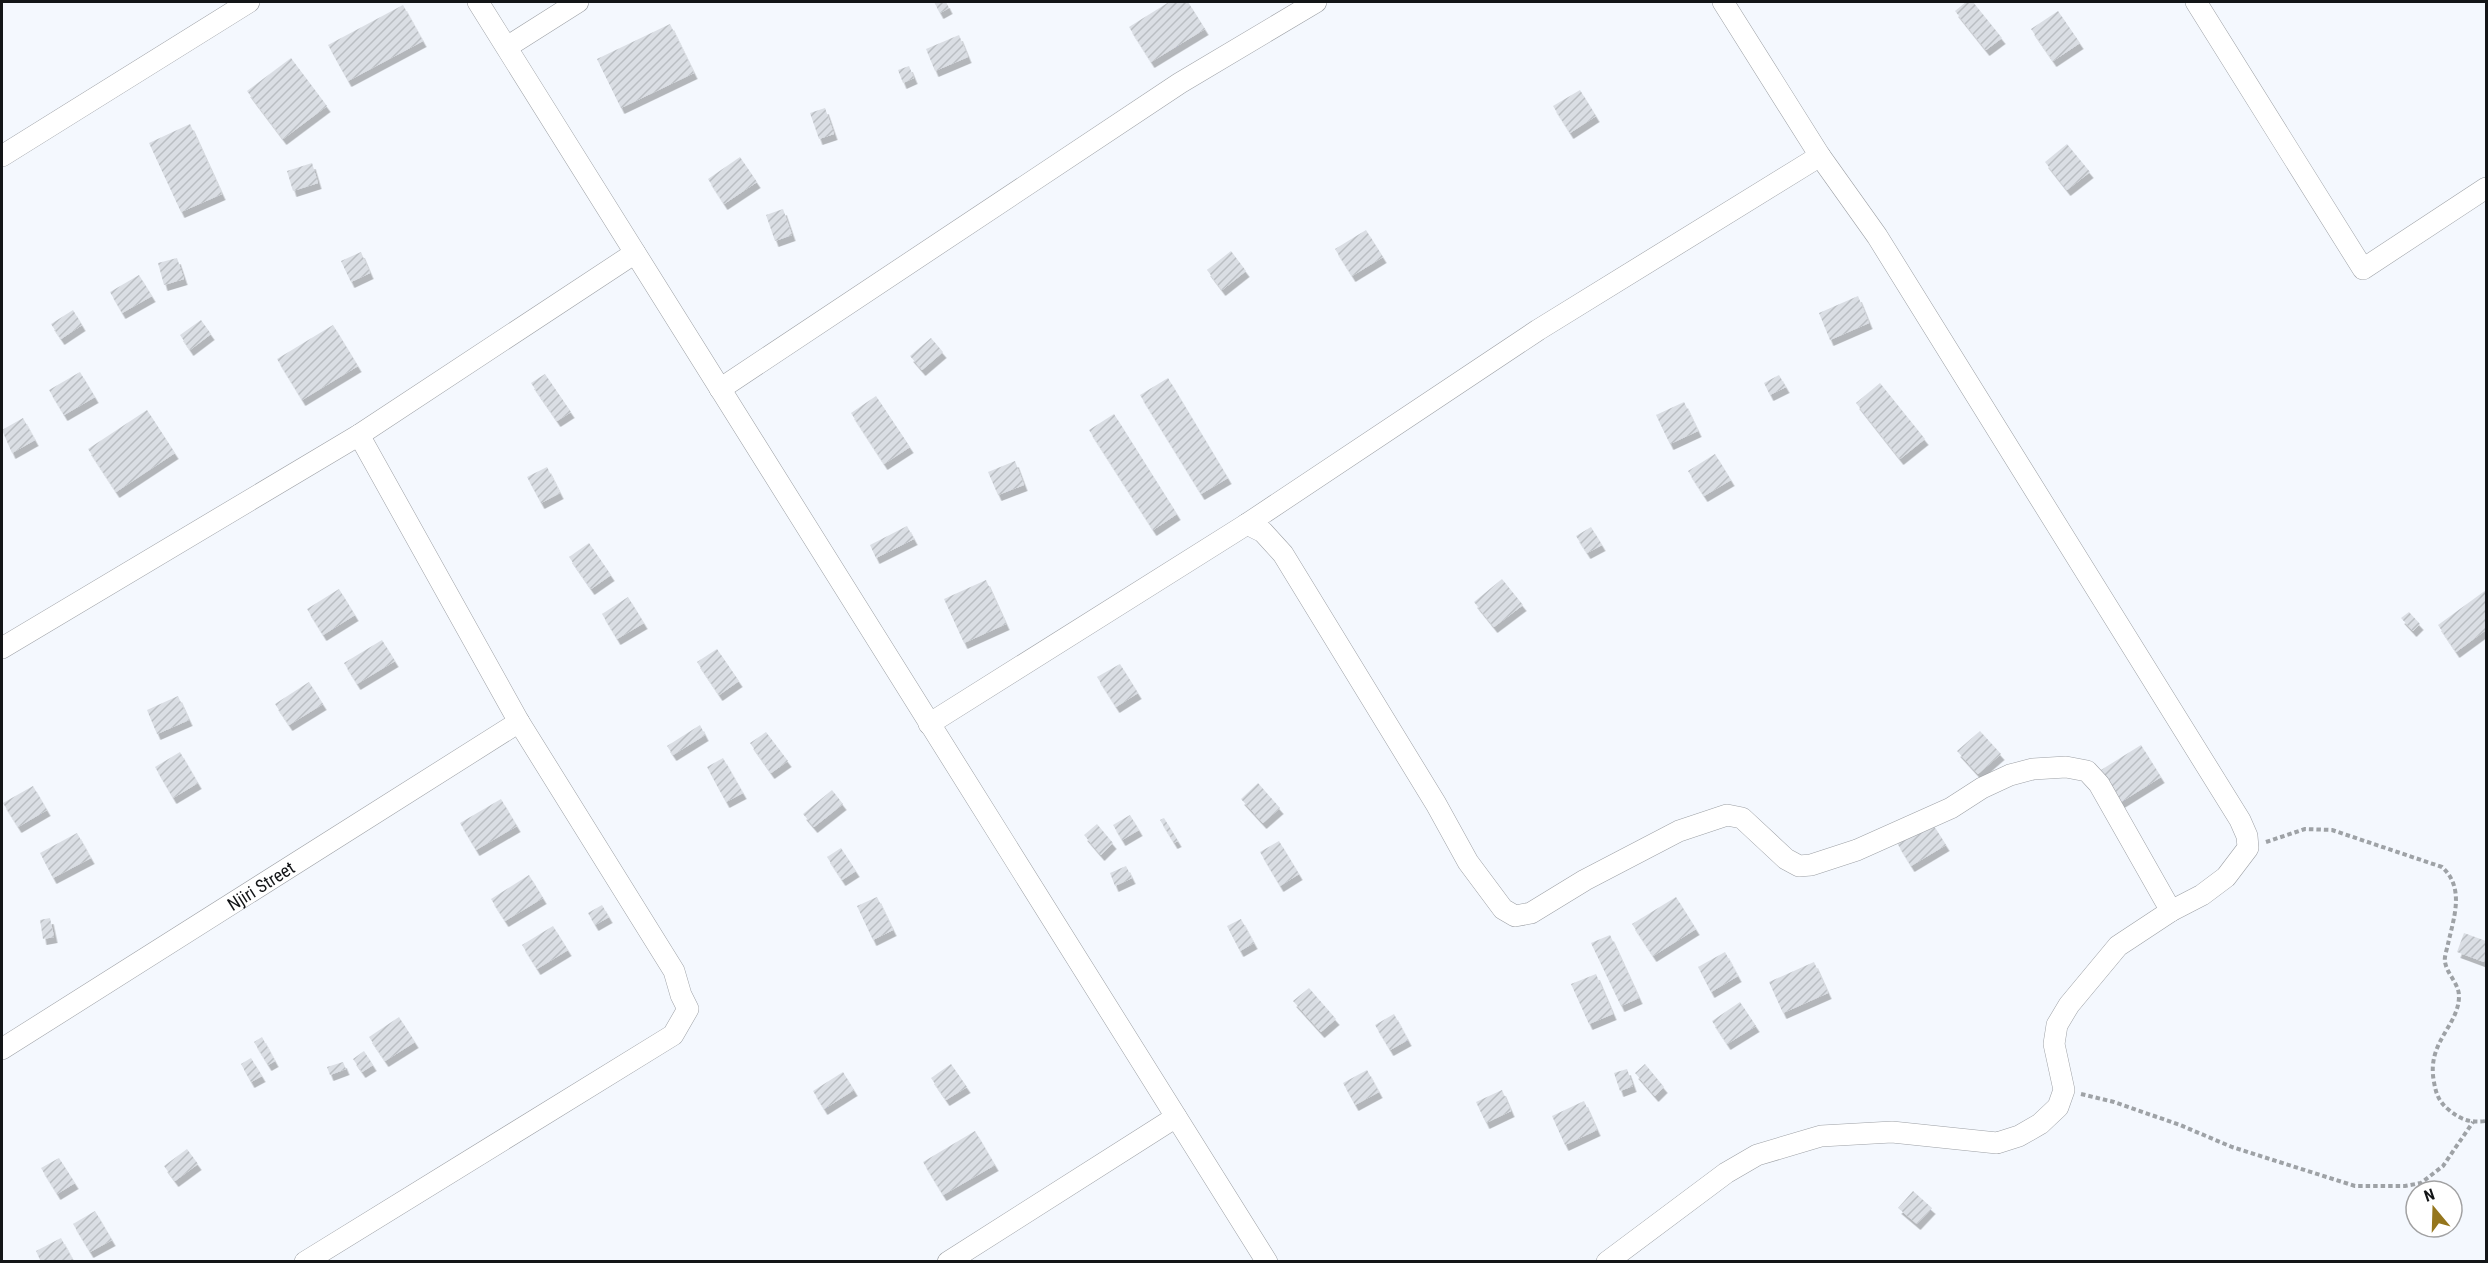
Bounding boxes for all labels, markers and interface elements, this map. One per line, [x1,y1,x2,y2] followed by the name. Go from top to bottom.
[223,856,298,914] street label: Njiri Street
[2404,1179,2464,1239] north arrow
[2422,1185,2437,1206] text: N

